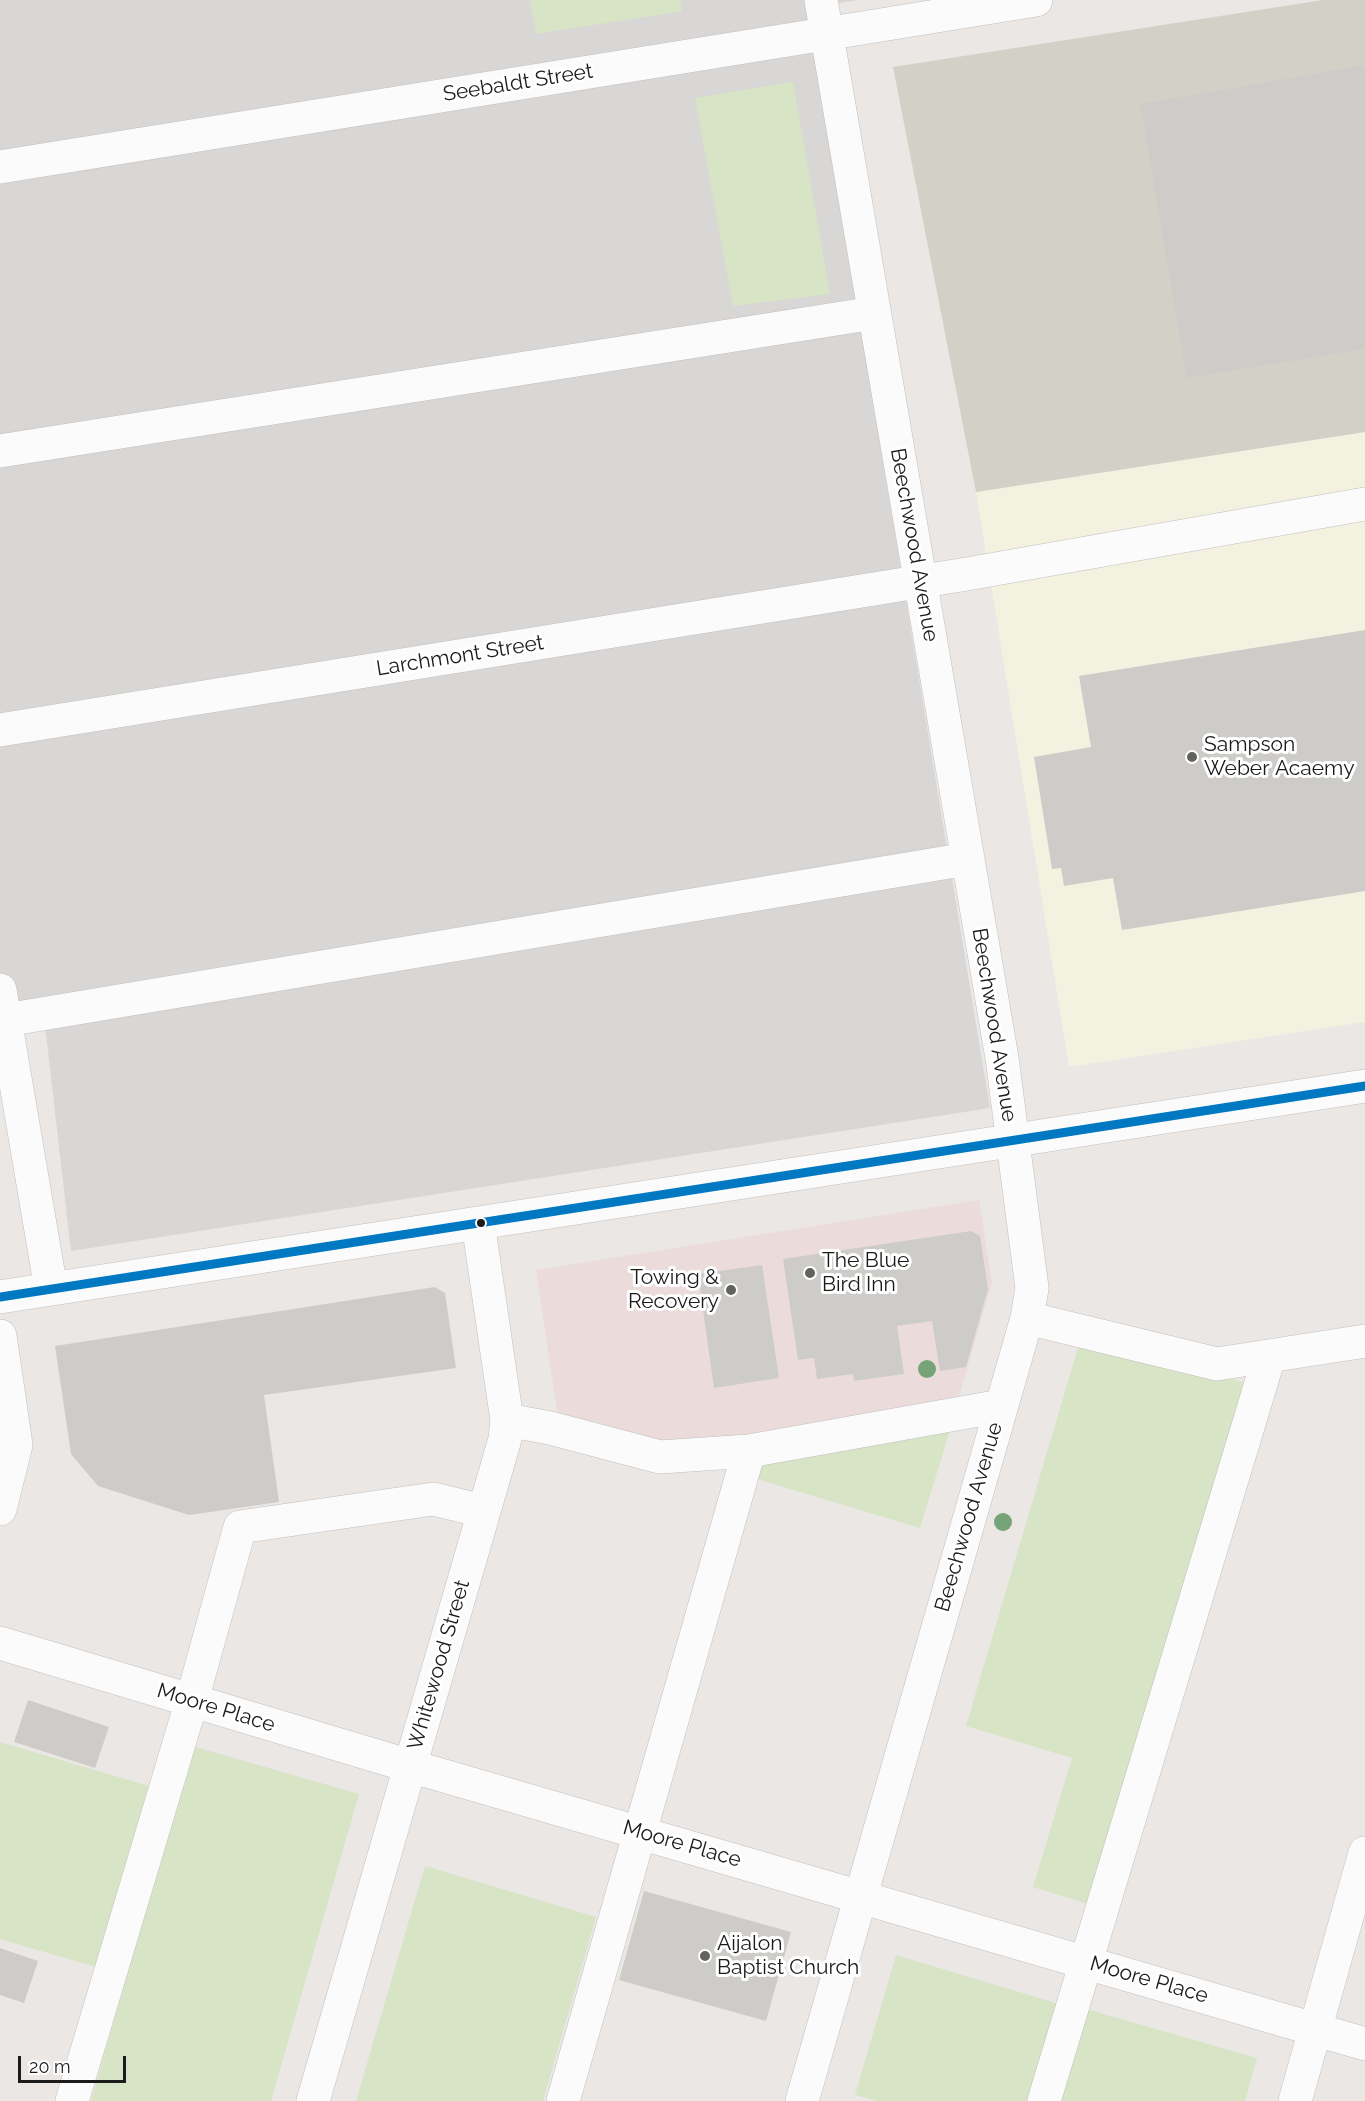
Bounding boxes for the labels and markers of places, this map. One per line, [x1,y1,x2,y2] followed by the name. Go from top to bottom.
[1204,732,1355,782] place label: Sampson Weber Acaemy
[1185,750,1199,764] marker: Sampson Weber Acaemy
[475,1217,487,1229] unlabelled marker
[822,1248,909,1298] place label: The Blue Bird Inn
[628,1265,719,1315] place label: Towing & Recovery
[803,1266,817,1280] marker: The Blue Bird Inn
[724,1283,738,1297] marker: Towing & Recovery
[717,1931,859,1981] place label: Aijalon Baptist Church
[698,1949,712,1963] marker: Aijalon Baptist Church

